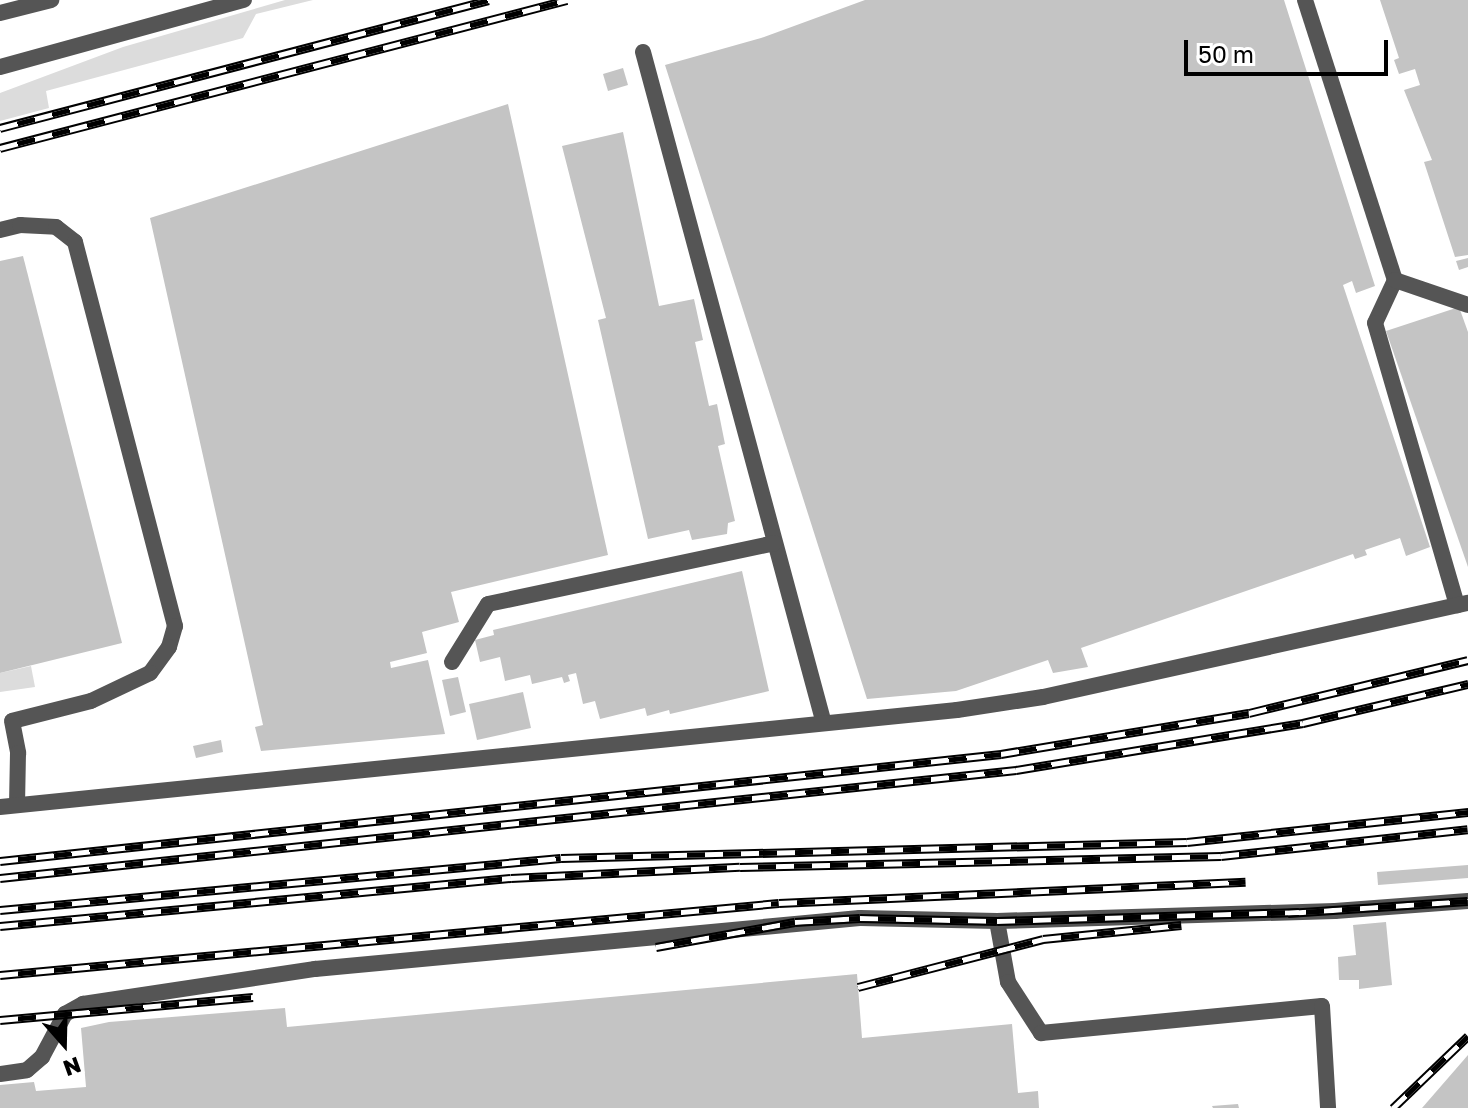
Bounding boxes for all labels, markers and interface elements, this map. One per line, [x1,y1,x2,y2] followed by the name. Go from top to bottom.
[1188,24,1392,74] scale bar
[1198,39,1254,68] text: 50 m
[24,1004,104,1084] north arrow
[60,1051,85,1083] text: N

